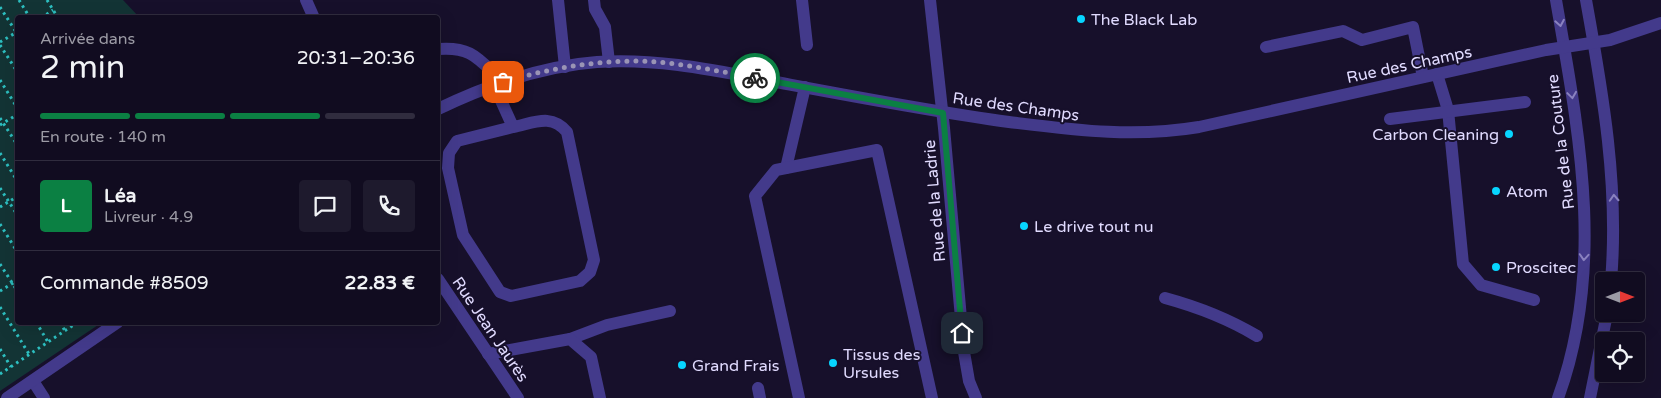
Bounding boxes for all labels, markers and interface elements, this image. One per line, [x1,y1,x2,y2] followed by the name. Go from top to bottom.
[1091,10,1197,30] place label: The Black Lab
[1075,13,1087,25] marker: The Black Lab
[1554,19,1564,28] one-way arrow
[40,29,135,49] text: Arrivée dans
[1345,42,1474,88] street label: Rue des Champs
[297,47,415,69] text: 20:31–20:36
[40,49,125,87] text: 2 min
[730,53,780,103] courier
[482,61,524,103] pin
[741,64,769,92] icon: bike
[489,68,517,96] icon: bag
[1543,73,1579,211] street label: Rue de la Couture
[951,88,1080,126] street label: Rue des Champs
[1567,91,1577,99] one-way arrow
[1372,125,1499,145] place label: Carbon Cleaning
[40,127,166,147] text: En route · 140 m
[1503,128,1515,140] marker: Carbon Cleaning
[920,139,950,263] street label: Rue de la Ladrie
[299,180,351,232] button: chat
[363,180,415,232] button: phone
[1506,182,1548,202] place label: Atom
[104,185,136,207] text: Léa
[1490,185,1502,197] marker: Atom
[1608,193,1619,201] one-way arrow
[61,195,71,217] text: L
[104,207,193,227] text: Livreur · 4.9
[1034,217,1153,237] place label: Le drive tout nu
[1018,220,1030,232] marker: Le drive tout nu
[1579,253,1590,261] one-way arrow
[1506,258,1576,278] place label: Proscitec
[1490,261,1502,273] marker: Proscitec
[40,272,209,294] text: Commande #8509
[345,272,415,294] text: 22.83 €
[1595,272,1645,322] north arrow
[1595,272,1645,382] map controls
[448,273,533,386] street label: Rue Jean Jaurès
[941,312,983,354] pin
[948,319,976,347] icon: home
[1595,332,1645,382] button: locate
[843,345,920,383] place label: Tissus des Ursules
[692,356,779,376] place label: Grand Frais
[827,357,839,369] marker: Tissus des Ursules
[676,359,688,371] marker: Grand Frais

